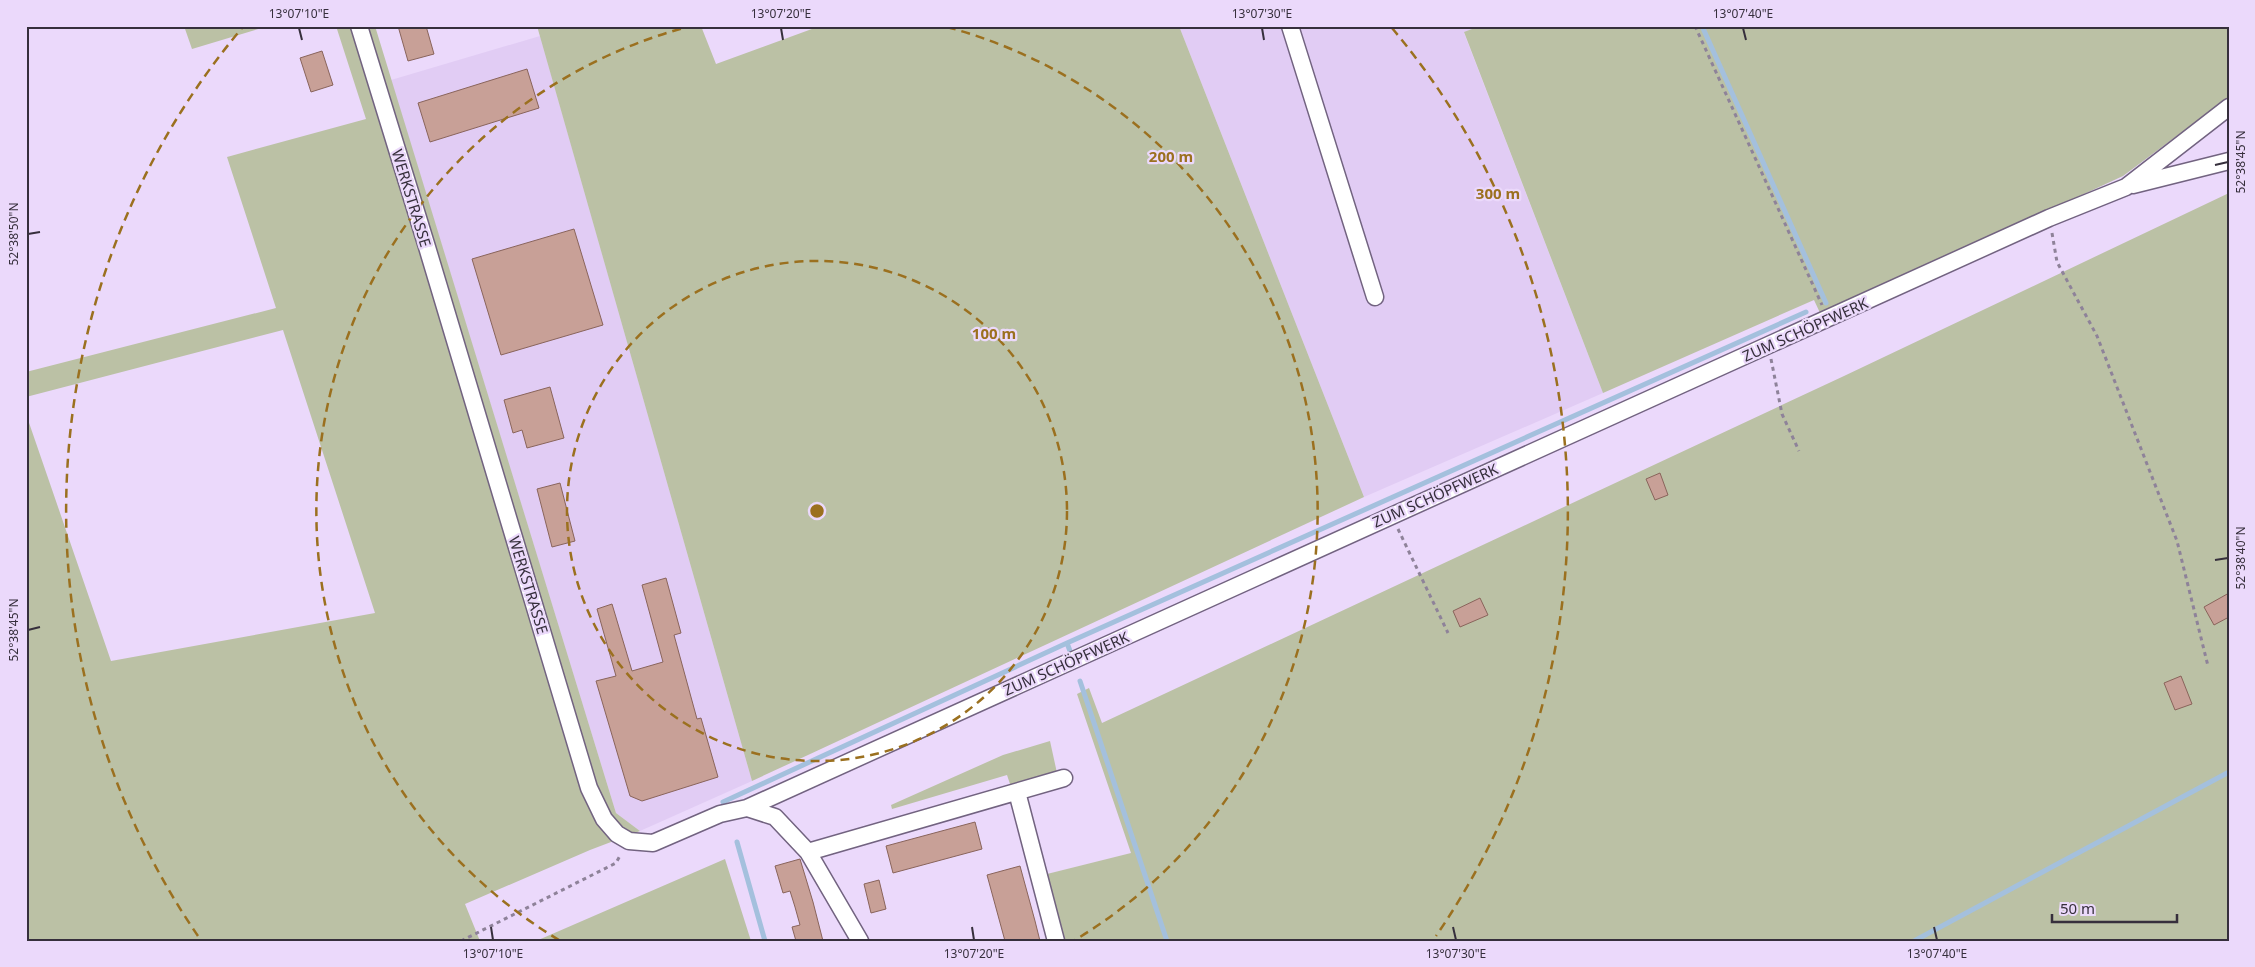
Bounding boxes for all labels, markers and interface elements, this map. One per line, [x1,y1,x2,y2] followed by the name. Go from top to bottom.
[269,5,329,22] text: 13°07'10"E
[751,5,811,22] text: 13°07'20"E
[1232,5,1292,22] text: 13°07'30"E
[1713,5,1773,22] text: 13°07'40"E
[2232,130,2249,194] text: 52°38'45"N
[1149,146,1193,166] text: 200 m
[388,147,436,249] street label: WERKSTRASSE
[1476,183,1520,203] text: 300 m
[5,202,22,266] text: 52°38'50"N
[1739,292,1872,366] street label: ZUM SCHÖPFWERK
[972,323,1016,343] text: 100 m
[1369,458,1502,532] street label: ZUM SCHÖPFWERK
[808,502,826,520] centre of rings
[2232,526,2249,590] text: 52°38'40"N
[505,534,553,636] street label: WERKSTRASSE
[5,598,22,662] text: 52°38'45"N
[1000,626,1133,700] street label: ZUM SCHÖPFWERK
[2052,892,2178,924] scale bar
[2060,898,2095,918] text: 50 m
[463,945,523,962] text: 13°07'10"E
[944,945,1004,962] text: 13°07'20"E
[1426,945,1486,962] text: 13°07'30"E
[1907,945,1967,962] text: 13°07'40"E

